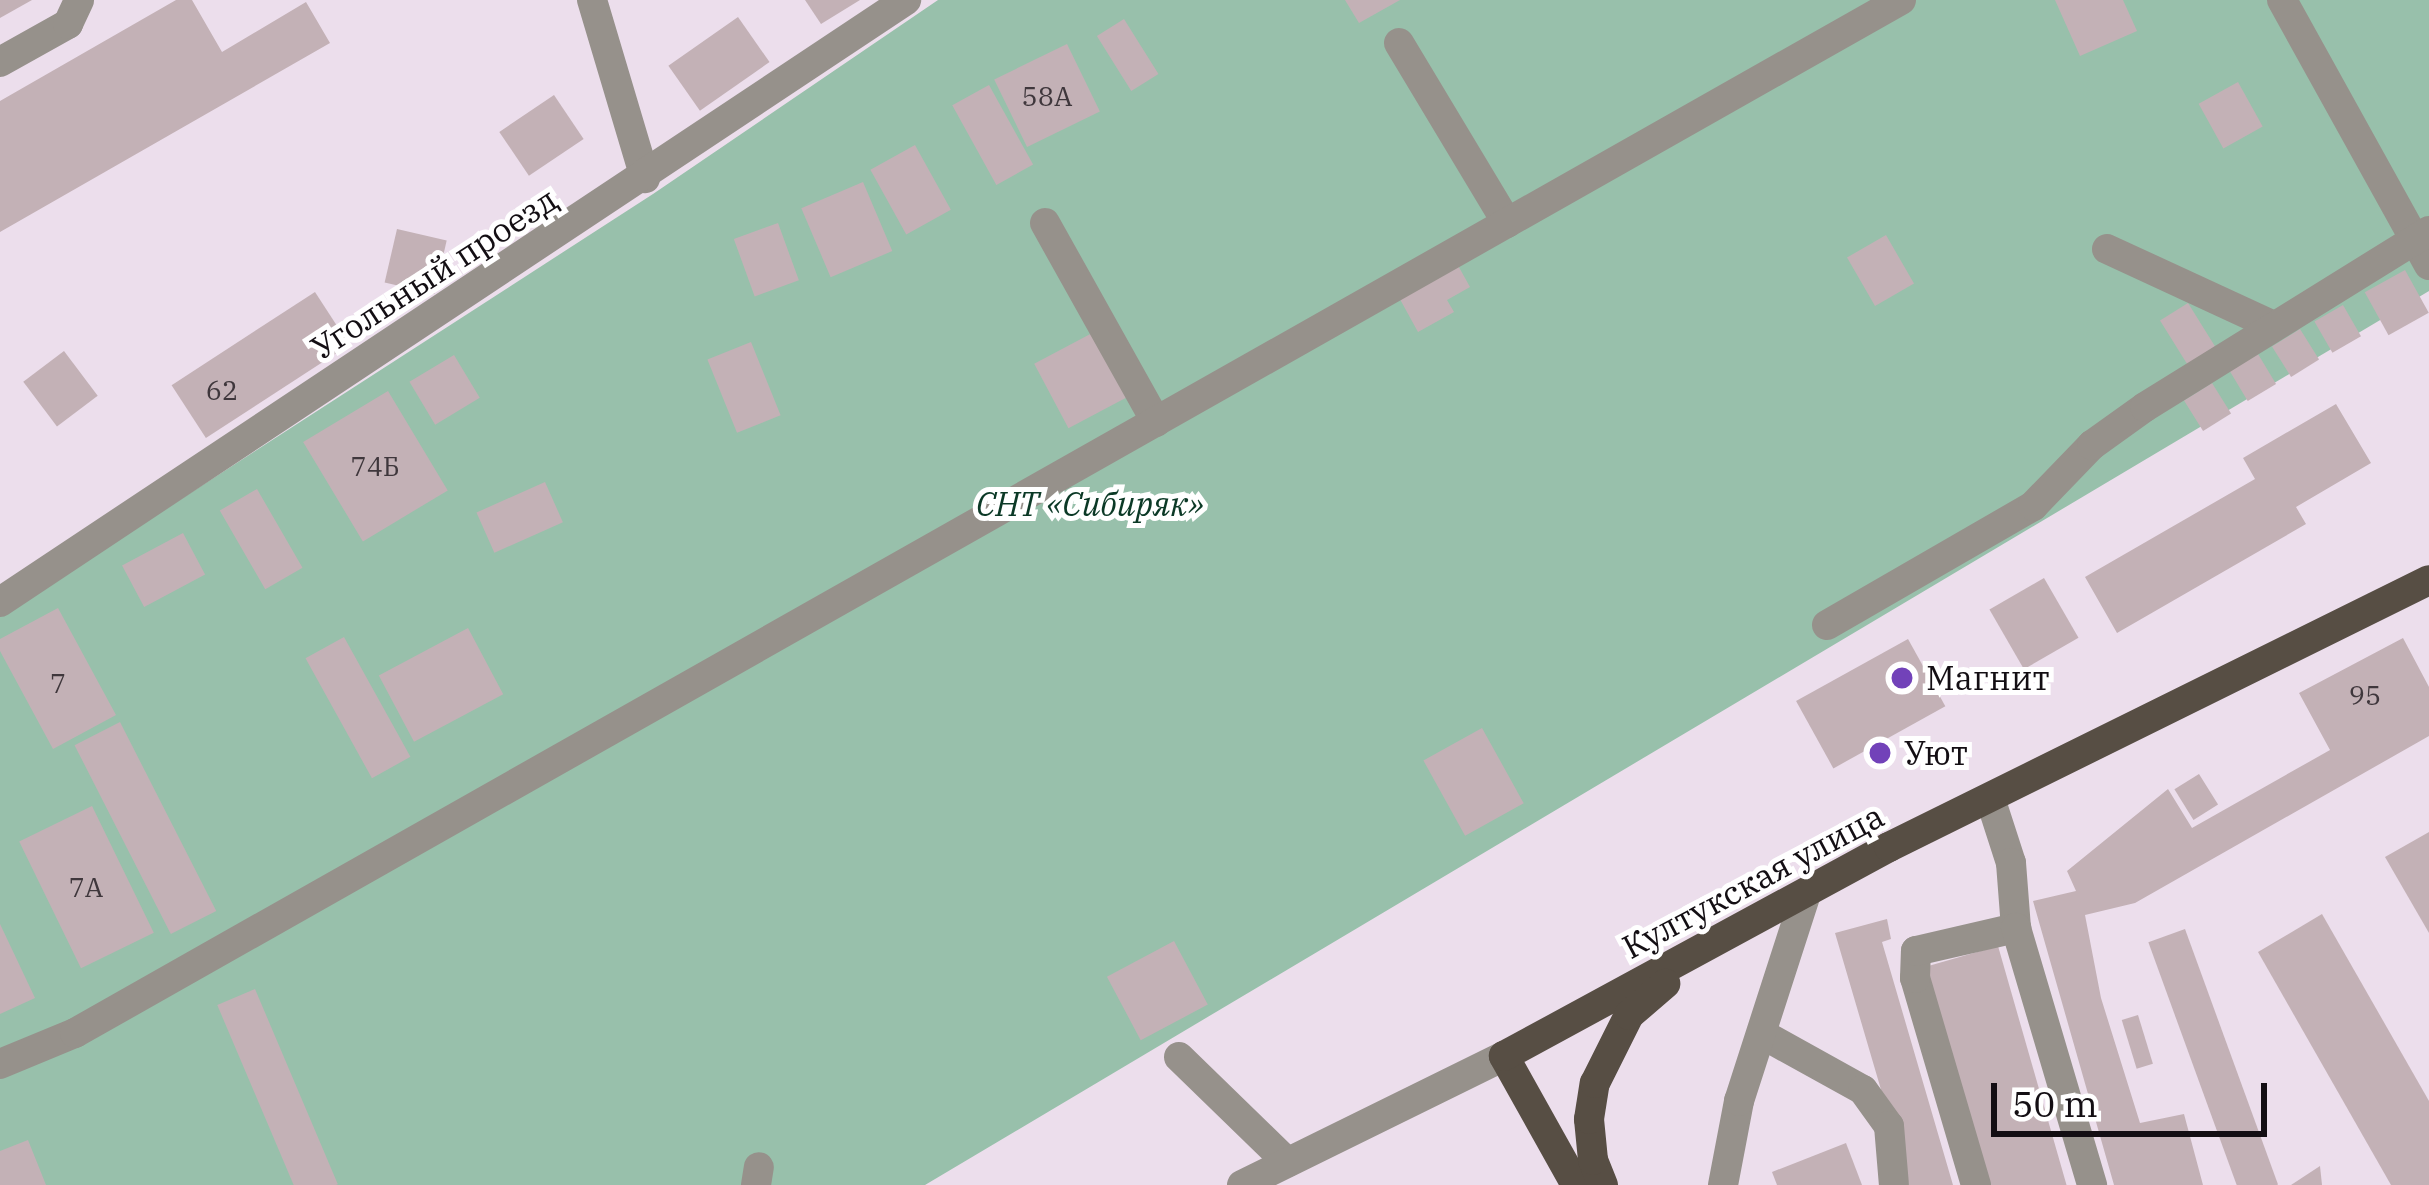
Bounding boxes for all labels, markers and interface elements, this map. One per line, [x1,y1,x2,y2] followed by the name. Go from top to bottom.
[1022,80,1072,112] house number: 58А
[304,179,564,367] street label: Угольный проезд
[206,374,238,406] house number: 62
[350,450,400,482] house number: 74Б
[976,484,1204,524] park label: СНТ «Сибиряк»
[1926,658,2050,698] place label: Магнит
[1889,665,1915,691] marker: Магнит
[50,667,66,699] house number: 7
[2349,679,2381,711] house number: 95
[1904,733,1968,773] place label: Уют
[1867,740,1893,766] marker: Уют
[1616,795,1890,967] street label: Култукская улица
[69,871,103,903] house number: 7А
[1997,1059,2273,1133] scale bar
[2012,1080,2098,1127] text: 50 m

